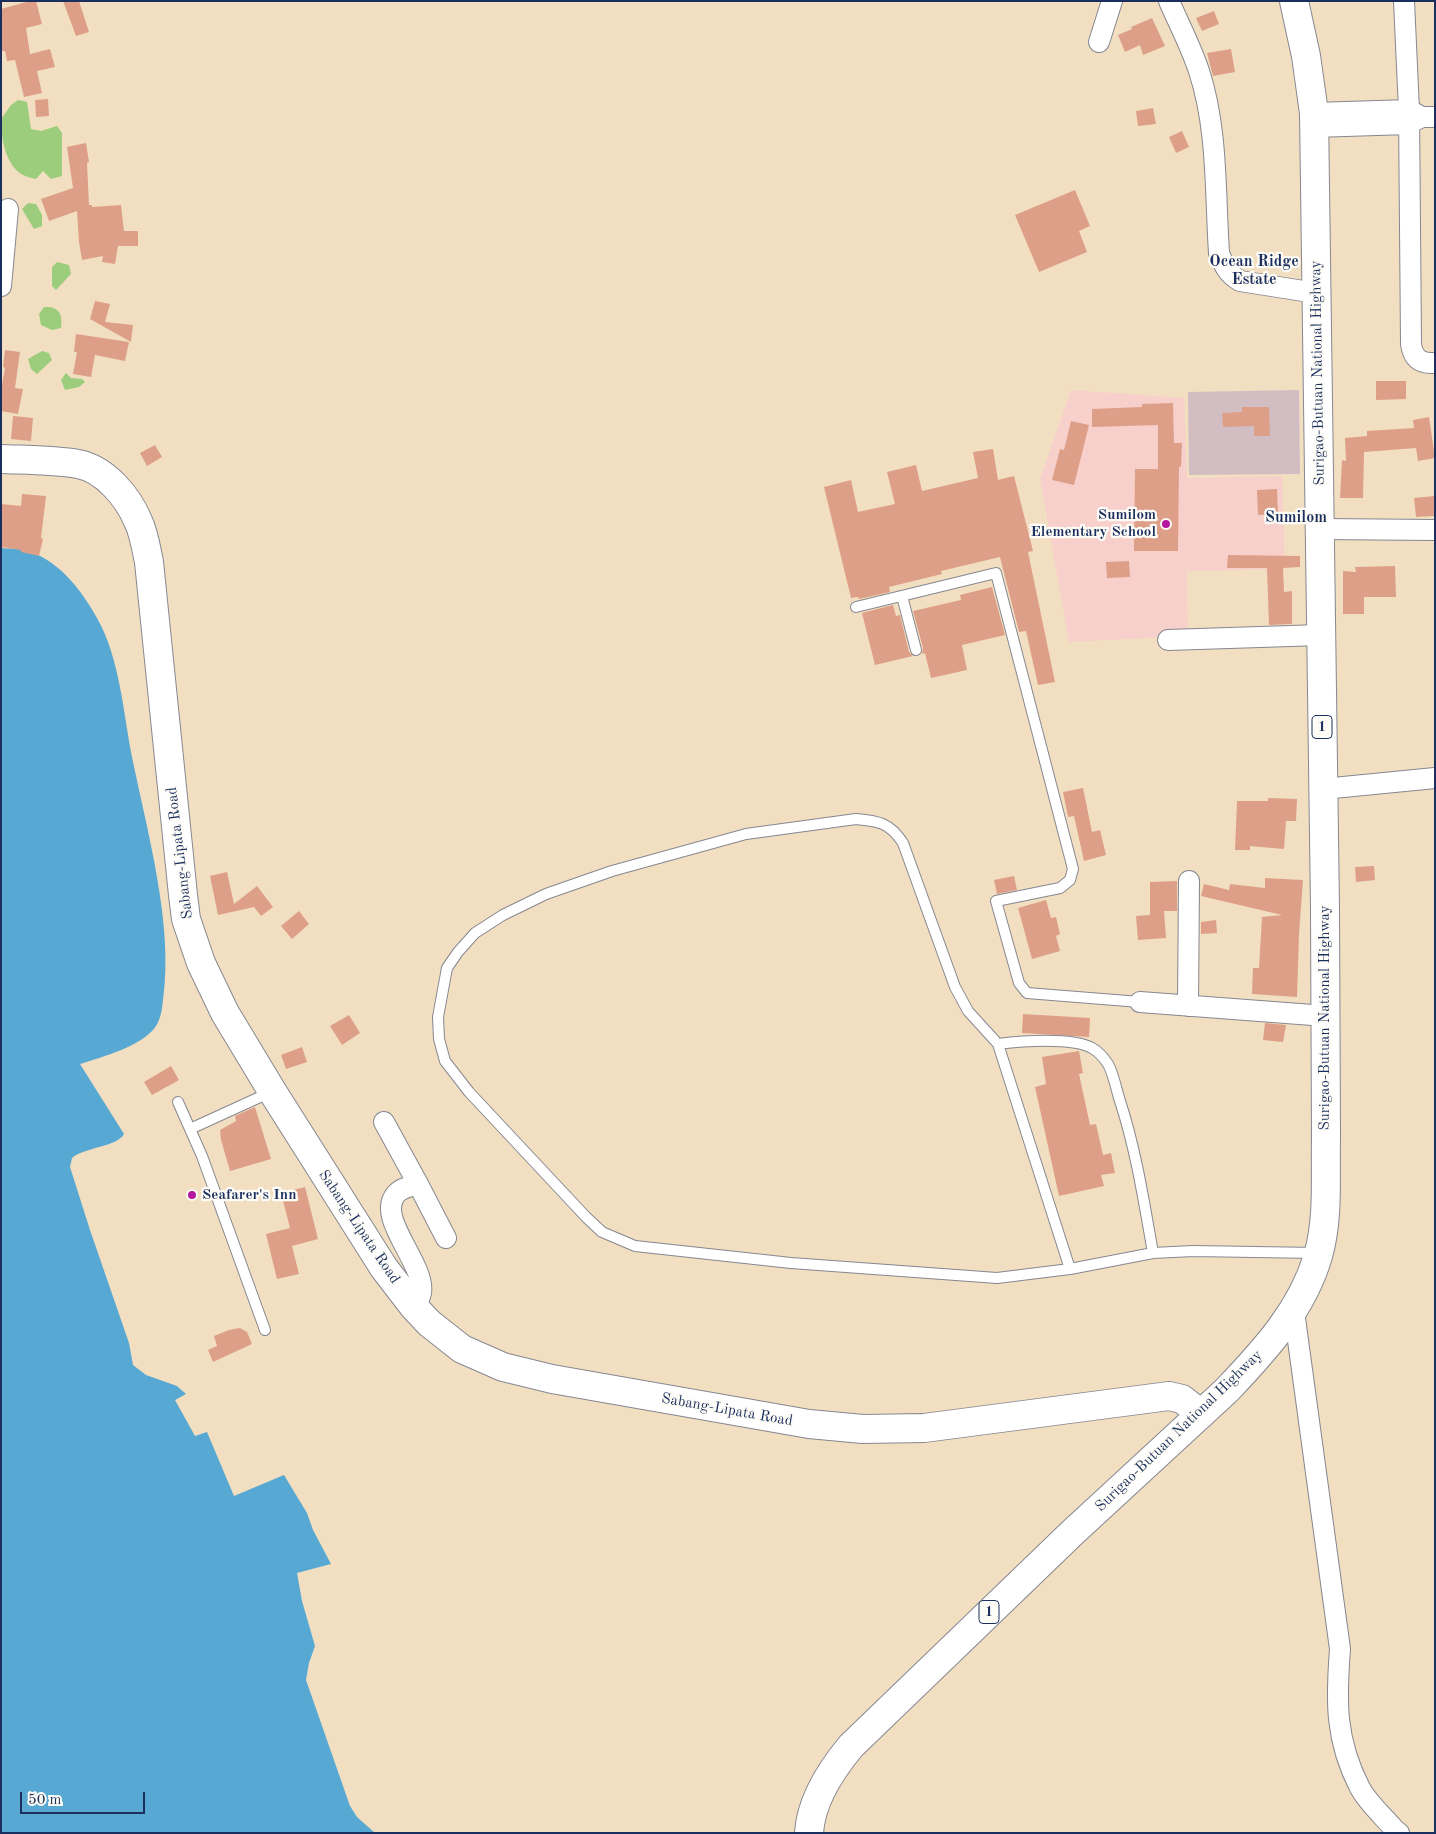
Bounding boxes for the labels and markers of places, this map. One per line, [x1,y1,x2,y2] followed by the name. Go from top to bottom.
[1030,506,1156,541] place label: Sumilom Elementary School
[1160,518,1172,530] marker: Sumilom Elementary School
[202,1186,296,1204] place label: Seafarer's Inn
[186,1189,198,1201] marker: Seafarer's Inn

